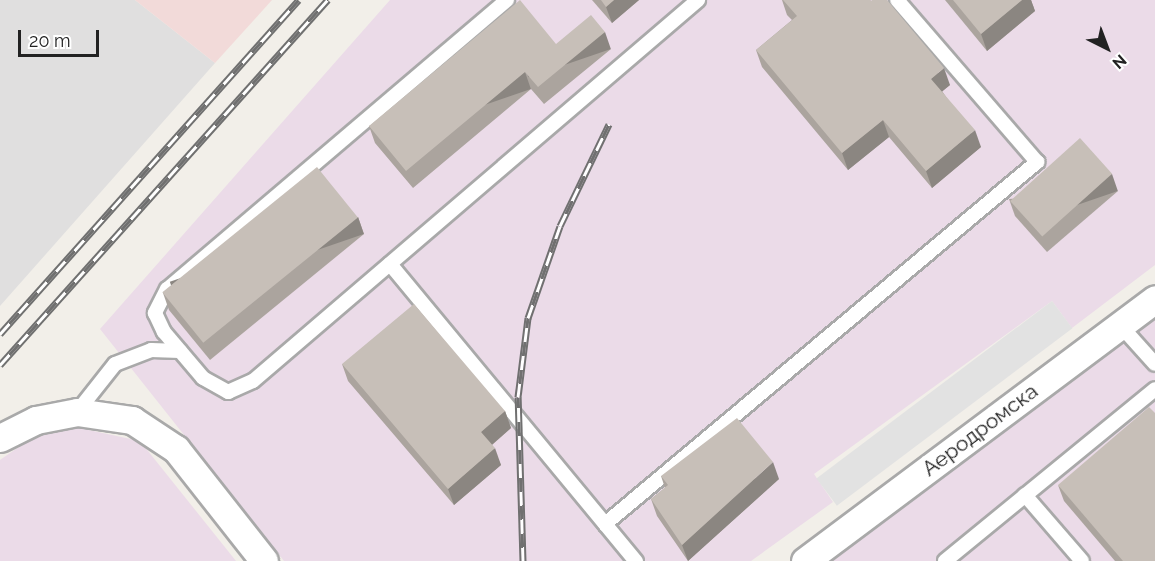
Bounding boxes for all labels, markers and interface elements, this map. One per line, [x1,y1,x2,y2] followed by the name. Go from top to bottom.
[21,18,102,56] scale bar
[1077,18,1137,78] north arrow
[29,30,71,51] text: 20 m
[1108,51,1130,73] text: N
[917,378,1043,482] street label: Аеродромска

